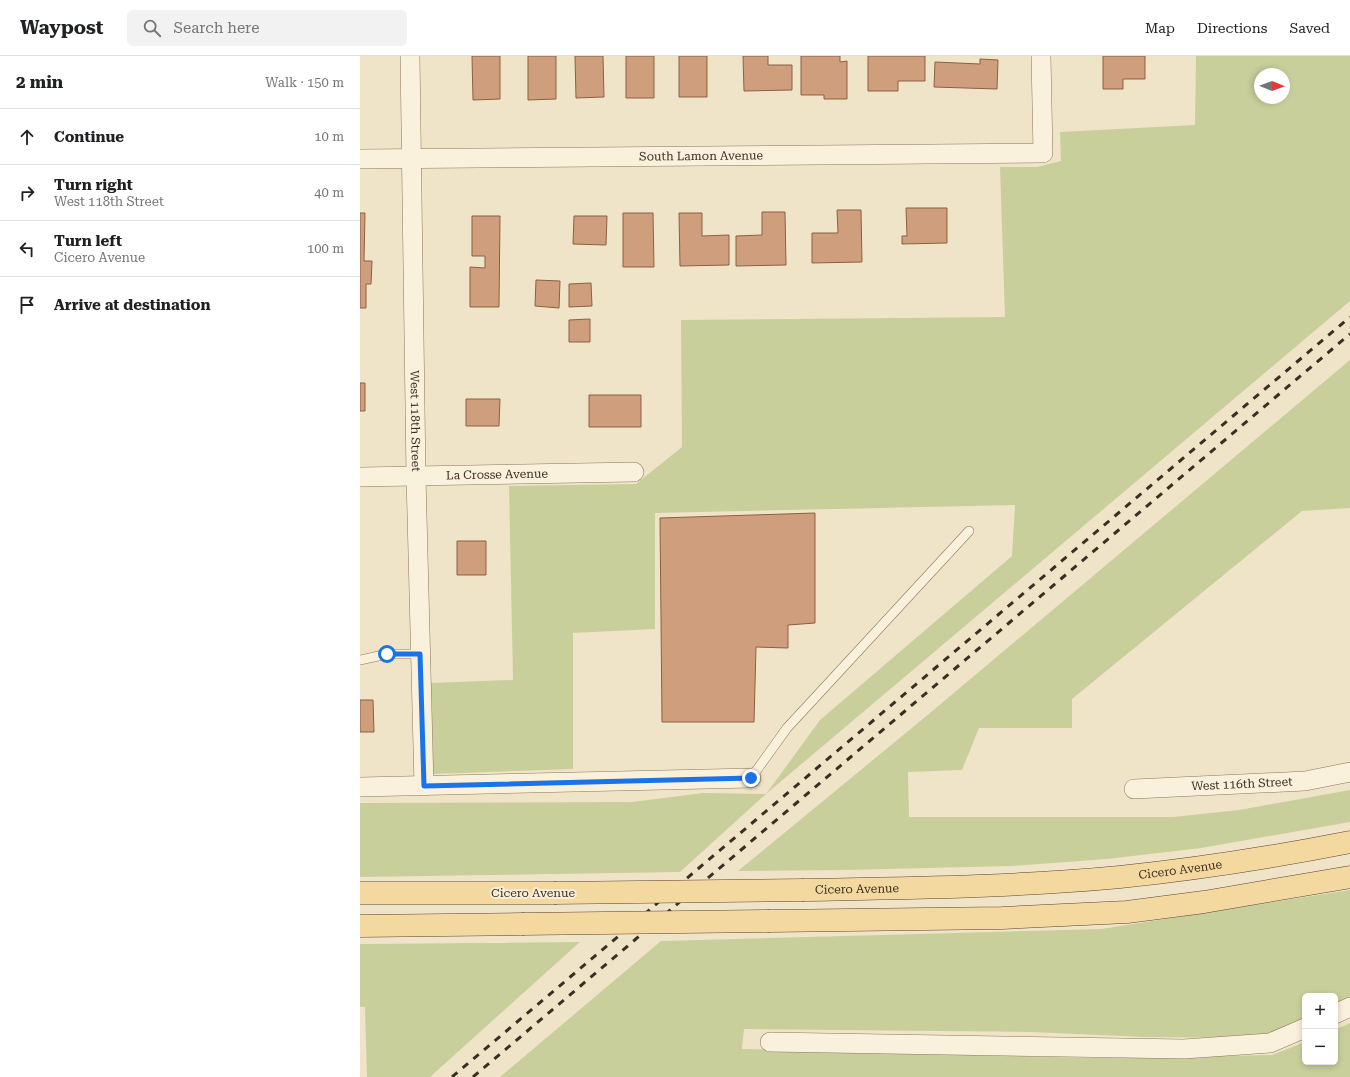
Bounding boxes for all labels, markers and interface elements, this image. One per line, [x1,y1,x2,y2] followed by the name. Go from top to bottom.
[127,10,407,46] search box
[20,16,103,39] text: Waypost
[141,17,163,39] icon: search
[173,19,259,37] text: Search here
[1145,20,1175,36] text: Map
[1197,20,1267,36] text: Directions
[1289,20,1330,36] text: Saved
[1254,68,1290,104] north arrow
[16,72,63,92] text: 2 min
[265,75,344,90] text: Walk · 150 m
[16,126,38,148] icon: ahead
[54,128,124,146] text: Continue
[314,129,344,144] text: 10 m
[639,148,763,164] street label: South Lamon Avenue
[54,176,133,194] text: Turn right
[16,182,38,204] icon: right
[314,185,344,200] text: 40 m
[54,194,164,209] text: West 118th Street
[54,232,122,250] text: Turn left
[16,238,38,260] icon: left
[307,241,344,256] text: 100 m
[54,250,145,265] text: Cicero Avenue
[16,294,38,316] icon: arrive
[54,296,210,314] text: Arrive at destination
[407,370,423,472] street label: West 118th Street
[446,467,548,482] street label: La Crosse Avenue
[378,645,396,663] route start
[742,769,760,787] route end
[1191,775,1293,793] street label: West 116th Street
[1138,857,1223,882] street label: Cicero Avenue
[815,881,900,897] street label: Cicero Avenue
[491,886,575,900] street label: Cicero Avenue
[1302,993,1338,1065] map controls
[1302,993,1338,1029] button: +
[1302,1029,1338,1065] button: −

